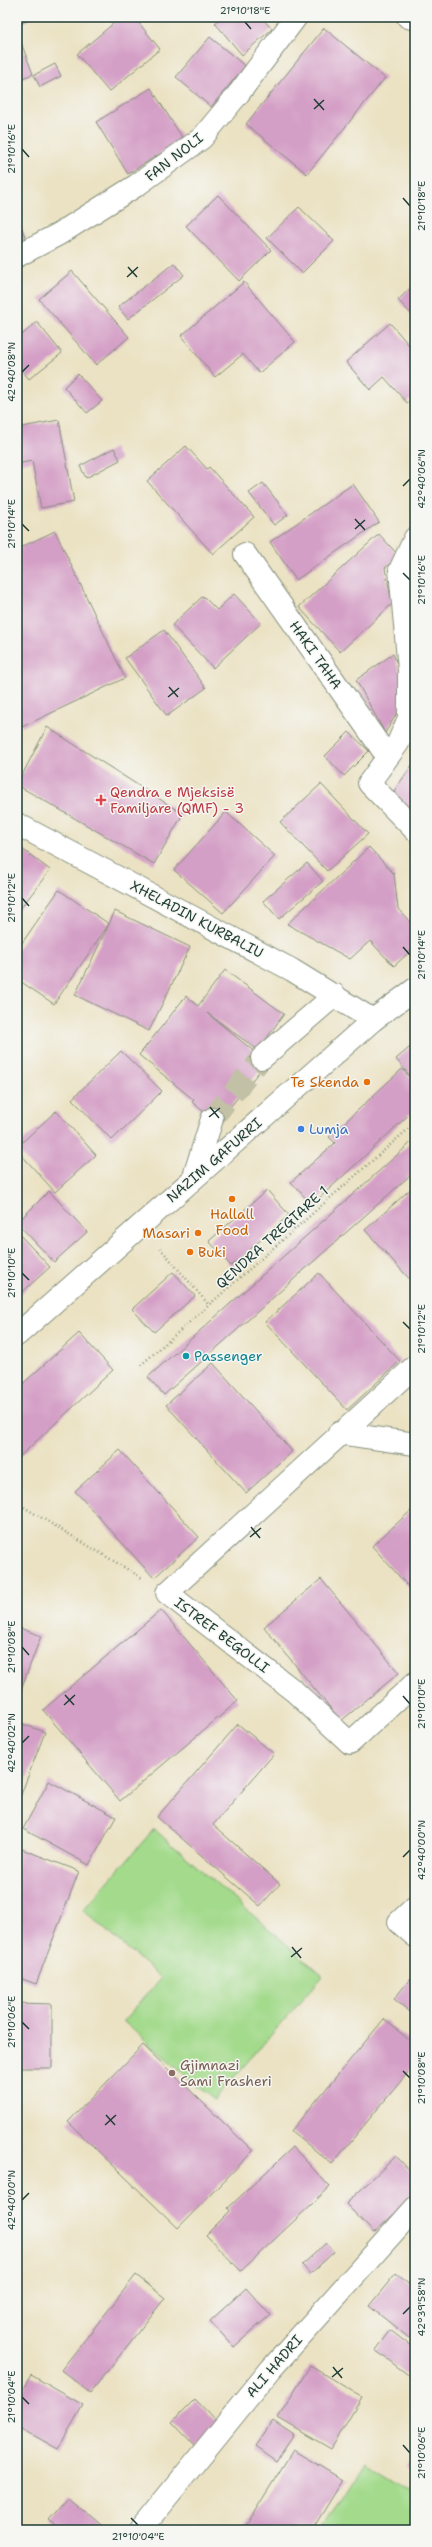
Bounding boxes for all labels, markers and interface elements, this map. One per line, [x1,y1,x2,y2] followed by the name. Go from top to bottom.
[220,4,270,17] text: 21°10'18"E
[5,124,18,174] text: 21°10'16"E
[141,129,207,185] street label: FAN NOLI
[415,181,428,231] text: 21°10'18"E
[5,342,18,402] text: 42°40'08"N
[415,449,428,509] text: 42°40'06"N
[5,499,18,549] text: 21°10'14"E
[415,555,428,605] text: 21°10'16"E
[286,617,346,693] street label: HAKI TAHA
[110,783,244,817] place label: Qendra e Mjeksisë Familjare (QMF) - 3
[95,794,107,806] marker: Qendra e Mjeksisë Familjare (QMF) - 3
[5,873,18,923] text: 21°10'12"E
[127,876,267,962] street label: XHELADIN KURBALIU
[415,930,428,980] text: 21°10'14"E
[290,1073,359,1091] place label: Te Skenda
[362,1077,372,1087] marker: Te Skenda
[163,1113,266,1206] street label: NAZIM GAFURRI
[309,1120,349,1138] place label: Lumja
[296,1124,306,1134] marker: Lumja
[212,1182,332,1292] street label: QENDRA TREGTARE 1
[227,1194,237,1204] marker: Hallall Food
[210,1205,255,1239] place label: Hallall Food
[143,1224,190,1242] place label: Masari
[193,1228,203,1238] marker: Masari
[198,1243,226,1261] place label: Buki
[185,1247,195,1257] marker: Buki
[5,1248,18,1298] text: 21°10'10"E
[415,1304,428,1354] text: 21°10'12"E
[194,1347,263,1365] place label: Passenger
[181,1351,191,1361] marker: Passenger
[171,1593,273,1677] street label: ISTREF BEGOLLI
[5,1620,18,1674] text: 21°10'08"E
[415,1679,428,1729] text: 21°10'10"E
[5,1713,18,1773] text: 42°40'02"N
[415,1820,428,1880] text: 42°40'00"N
[5,1996,18,2048] text: 21°10'06"E
[415,2051,428,2105] text: 21°10'08"E
[180,2056,272,2090] place label: Gjimnazi Sami Frasheri
[167,2068,177,2078] marker: Gjimnazi Sami Frasheri
[5,2170,18,2230] text: 42°40'00"N
[415,2278,428,2336] text: 42°39'58"N
[242,2331,306,2401] street label: ALI HADRI
[5,2371,18,2423] text: 21°10'04"E
[415,2427,428,2479] text: 21°10'06"E
[112,2530,164,2543] text: 21°10'04"E

